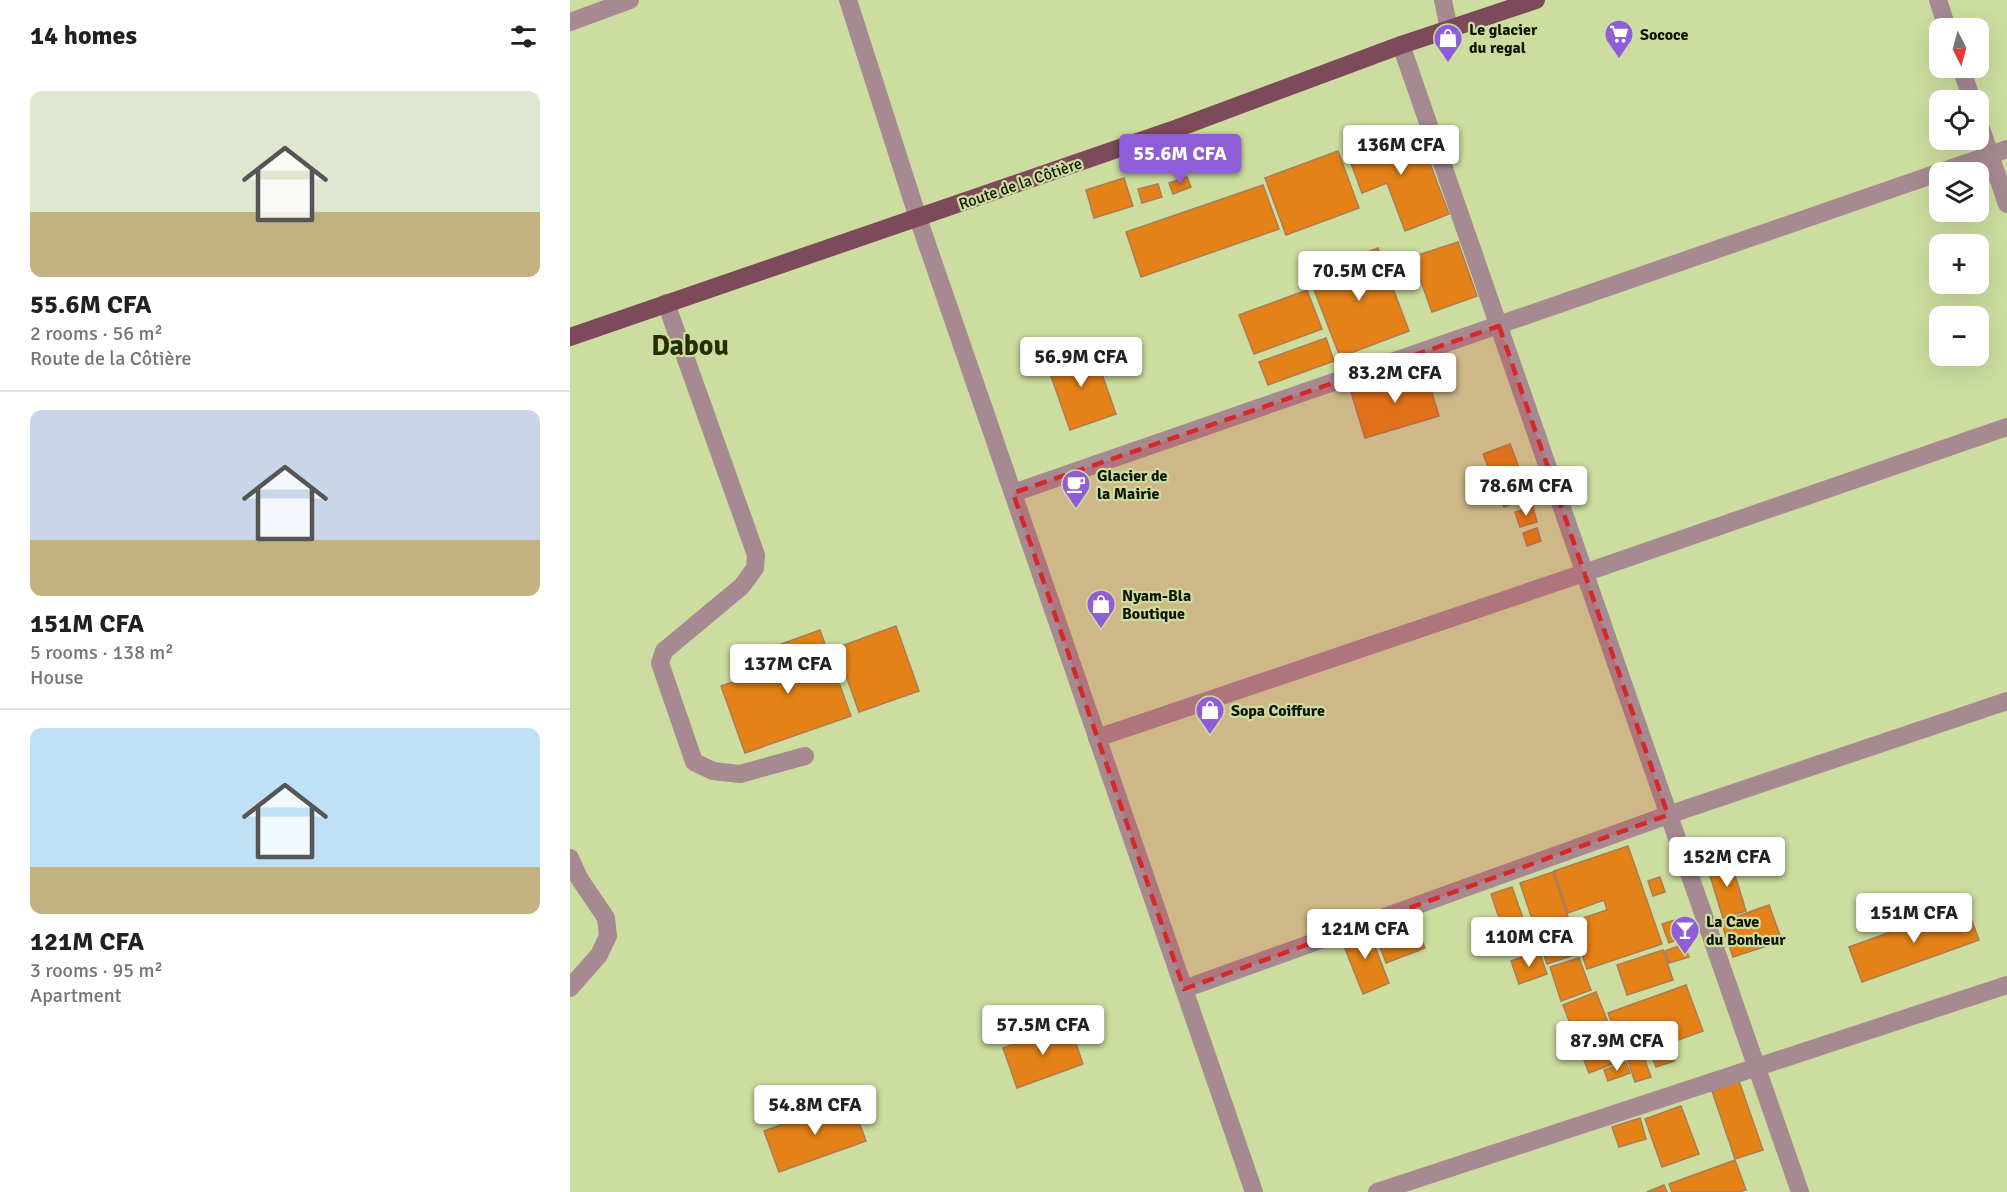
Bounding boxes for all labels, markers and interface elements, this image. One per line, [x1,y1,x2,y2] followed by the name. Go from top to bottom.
[1603,18,1635,60] supermarket icon: Sococe
[1929,18,1989,78] north arrow
[1929,18,1989,366] map controls
[30,20,137,52] text: 14 homes
[507,20,540,53] icon: filters
[1469,20,1538,58] place label: Le glacier du regal
[1432,22,1464,64] shop icon: Le glacier du regal
[1640,25,1689,45] place label: Sococe
[1929,90,1989,150] button: locate
[1339,125,1463,176] pin: 136M CFA
[231,130,339,238] icon: home
[1357,132,1445,157] text: 136M CFA
[1111,134,1249,185] pin: 55.6M CFA
[1133,141,1227,166] text: 55.6M CFA
[956,153,1085,214] street label: Route de la Côtière
[1929,162,1989,222] button: layers
[1929,234,1989,294] button: +
[1290,251,1428,302] pin: 70.5M CFA
[1312,258,1406,283] text: 70.5M CFA
[30,289,152,321] text: 55.6M CFA
[1929,306,1989,366] button: −
[30,321,163,346] text: 2 rooms · 56 m²
[651,329,729,363] district label: Dabou
[1012,337,1150,388] pin: 56.9M CFA
[1034,344,1128,369] text: 56.9M CFA
[30,346,192,371] text: Route de la Côtière
[1326,353,1464,404] pin: 83.2M CFA
[1348,360,1442,385] text: 83.2M CFA
[231,449,339,557] icon: home
[1097,466,1168,504] place label: Glacier de la Mairie
[1457,466,1595,517] pin: 78.6M CFA
[1060,468,1092,510] cafe icon: Glacier de la Mairie
[1479,473,1573,498] text: 78.6M CFA
[1122,586,1191,624] place label: Nyam-Bla Boutique
[1085,588,1117,630] shop icon: Nyam-Bla Boutique
[30,608,144,640] text: 151M CFA
[30,640,174,665] text: 5 rooms · 138 m²
[726,644,850,695] pin: 137M CFA
[744,651,832,676] text: 137M CFA
[30,665,84,690] text: House
[1194,694,1226,736] shop icon: Sopa Coiffure
[1231,701,1325,721] place label: Sopa Coiffure
[231,767,339,875] icon: home
[1665,837,1789,888] pin: 152M CFA
[1683,844,1771,869] text: 152M CFA
[1852,893,1976,944] pin: 151M CFA
[1870,900,1958,925] text: 151M CFA
[1303,909,1427,960] pin: 121M CFA
[1706,912,1786,950] place label: La Cave du Bonheur
[1669,914,1701,956] bar icon: La Cave du Bonheur
[1321,916,1409,941] text: 121M CFA
[1467,917,1591,968] pin: 110M CFA
[1485,924,1573,949] text: 110M CFA
[30,926,144,958] text: 121M CFA
[30,958,163,983] text: 3 rooms · 95 m²
[30,983,122,1008] text: Apartment
[974,1005,1112,1056] pin: 57.5M CFA
[996,1012,1090,1037] text: 57.5M CFA
[1548,1021,1686,1072] pin: 87.9M CFA
[1570,1028,1664,1053] text: 87.9M CFA
[746,1085,884,1136] pin: 54.8M CFA
[768,1092,862,1117] text: 54.8M CFA

